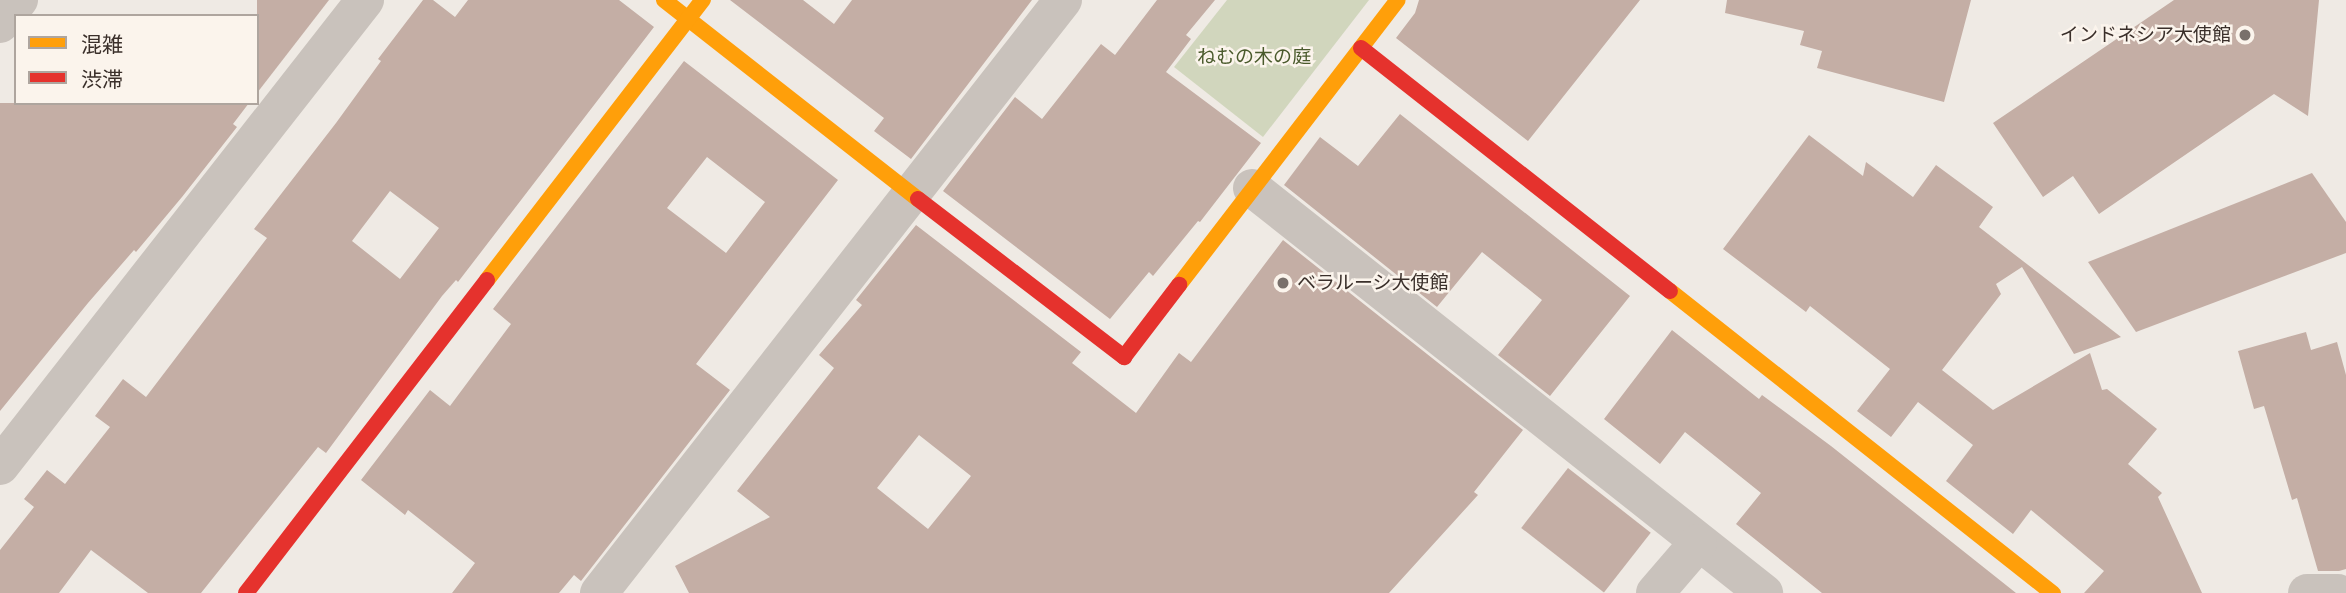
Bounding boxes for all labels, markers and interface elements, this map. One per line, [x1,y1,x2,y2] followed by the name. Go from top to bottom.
[14,14,259,105] legend
[2060,24,2231,46] place label: インドネシア大使館
[2237,27,2253,43] marker: インドネシア大使館
[81,31,123,58] text: 混雑
[1197,46,1311,68] park label: ねむの木の庭
[81,66,123,93] text: 渋滞
[1297,272,1449,294] place label: ベラルーシ大使館
[1275,275,1291,291] marker: ベラルーシ大使館

